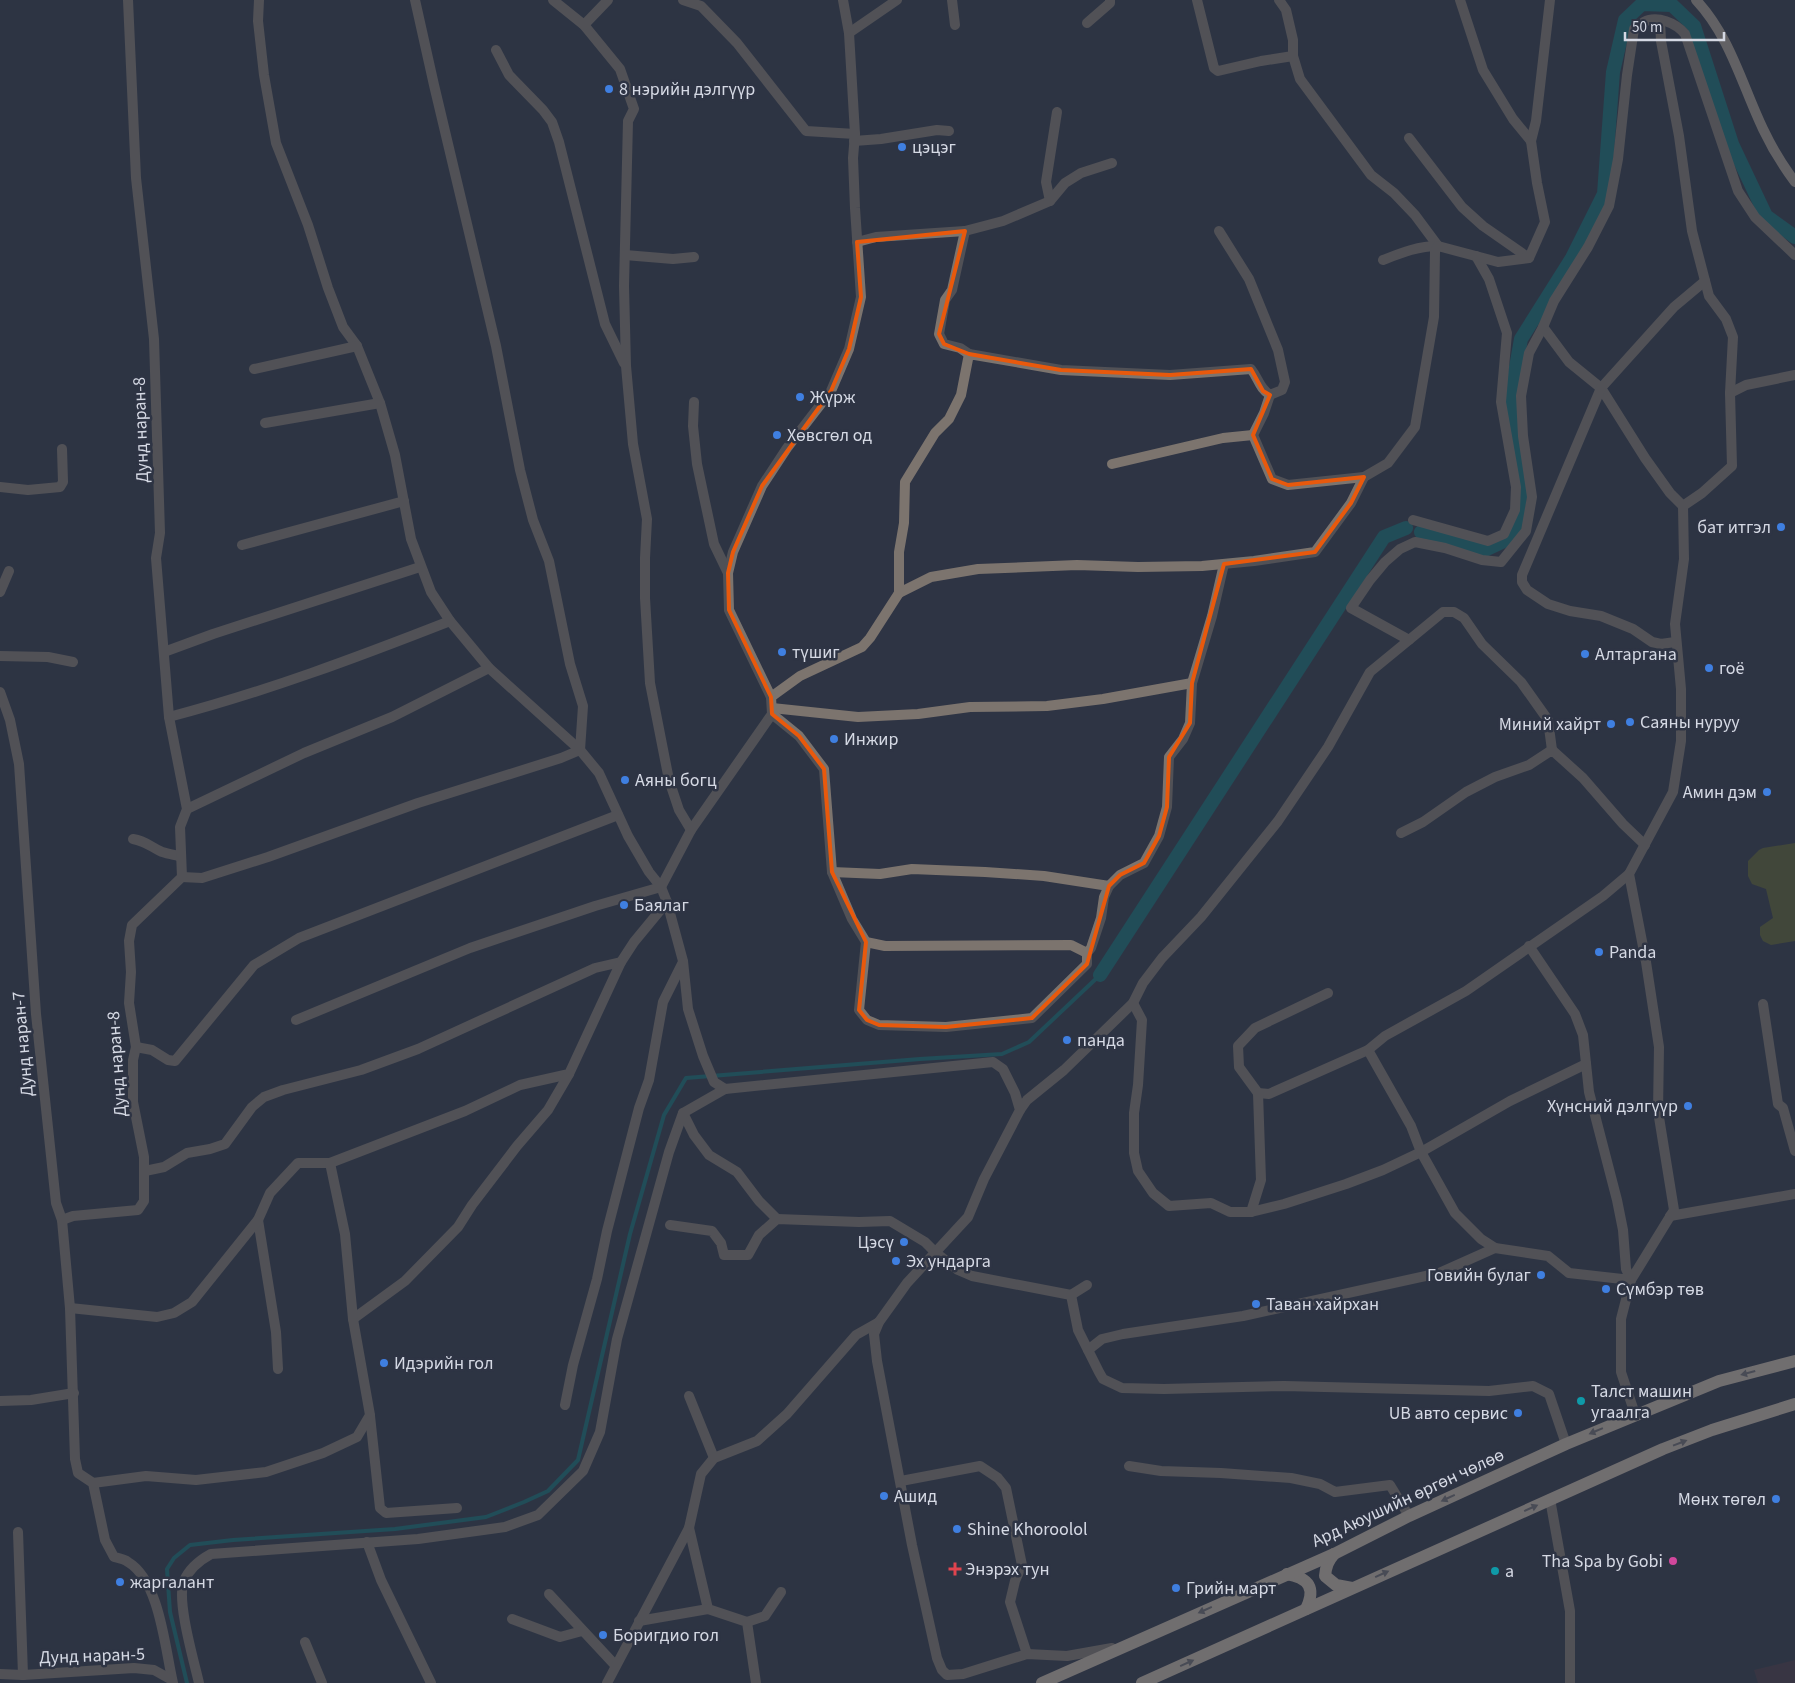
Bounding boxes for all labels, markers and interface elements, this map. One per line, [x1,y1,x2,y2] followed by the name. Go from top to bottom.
[1625,10,1724,42] scale bar
[1632,17,1662,38] text: 50 m
[619,77,755,102] place label: 8 нэрийн дэлгүүр
[603,83,615,95] marker: 8 нэрийн дэлгүүр
[912,135,956,160] place label: цэцэг
[896,141,908,153] marker: цэцэг
[127,377,155,483] street label: Дунд наран-8
[810,385,856,410] place label: Жүрж
[794,391,806,403] marker: Жүрж
[787,423,873,448] place label: Хөвсгөл од
[771,429,783,441] marker: Хөвсгөл од
[1697,515,1771,540] place label: бат итгэл
[1775,521,1787,533] marker: бат итгэл
[792,640,840,665] place label: түшиг
[1595,642,1677,667] place label: Алтаргана
[776,646,788,658] marker: түшиг
[1579,648,1591,660] marker: Алтаргана
[1719,656,1744,681] place label: гоё
[1703,662,1715,674] marker: гоё
[1640,710,1740,735] place label: Саяны нуруу
[1499,712,1601,737] place label: Миний хайрт
[1624,716,1636,728] marker: Саяны нуруу
[1605,718,1617,730] marker: Миний хайрт
[844,727,899,752] place label: Инжир
[828,733,840,745] marker: Инжир
[635,768,717,793] place label: Аяны богц
[619,774,631,786] marker: Аяны богц
[1683,780,1757,805] place label: Амин дэм
[1761,786,1773,798] marker: Амин дэм
[634,893,689,918] place label: Баялаг
[618,899,630,911] marker: Баялаг
[1609,940,1656,965] place label: Panda
[1593,946,1605,958] marker: Panda
[6,990,40,1098] street label: Дунд наран-7
[101,1010,133,1118] street label: Дунд наран-8
[1077,1028,1125,1053] place label: панда
[1061,1034,1073,1046] marker: панда
[1547,1094,1678,1119] place label: Хүнсний дэлгүүр
[1682,1100,1694,1112] marker: Хүнсний дэлгүүр
[857,1230,895,1255] place label: Цэсү
[898,1236,910,1248] marker: Цэсү
[906,1249,991,1274] place label: Эх ундарга
[890,1255,902,1267] marker: Эх ундарга
[1427,1263,1531,1288] place label: Говийн булаг
[1535,1269,1547,1281] marker: Говийн булаг
[1616,1277,1704,1302] place label: Сүмбэр төв
[1600,1283,1612,1295] marker: Сүмбэр төв
[1266,1292,1379,1317] place label: Таван хайрхан
[1250,1298,1262,1310] marker: Таван хайрхан
[394,1351,494,1376] place label: Идэрийн гол
[378,1357,390,1369] marker: Идэрийн гол
[1740,1369,1755,1377] one-way arrow
[1591,1379,1692,1425] place label: Талст машин угаалга
[1575,1395,1587,1407] marker: Талст машин угаалга
[1389,1401,1508,1426] place label: UB авто сервис
[1512,1407,1524,1419] marker: UB авто сервис
[1589,1427,1603,1435] one-way arrow
[1672,1438,1687,1446] one-way arrow
[1308,1442,1508,1554] street label: Ард Аюушийн өргөн чөлөө
[894,1484,937,1509] place label: Ашид
[1678,1487,1766,1512] place label: Мөнх төгөл
[878,1490,890,1502] marker: Ашид
[1770,1493,1782,1505] marker: Мөнх төгөл
[1441,1495,1455,1503] one-way arrow
[1524,1504,1538,1512] one-way arrow
[967,1517,1088,1542] place label: Shine Khoroolol
[951,1523,963,1535] marker: Shine Khoroolol
[1542,1549,1663,1574] place label: Tha Spa by Gobi
[1667,1555,1679,1567] marker: Tha Spa by Gobi
[965,1557,1050,1582] place label: Энэрэх тун
[1505,1559,1514,1584] place label: а
[949,1563,961,1575] marker: Энэрэх тун
[1489,1565,1501,1577] marker: а
[130,1570,214,1595] place label: жаргалант
[1375,1570,1389,1578] one-way arrow
[114,1576,126,1588] marker: жаргалант
[1186,1576,1276,1601] place label: Грийн март
[1170,1582,1182,1594] marker: Грийн март
[1198,1607,1212,1615] one-way arrow
[613,1623,719,1648] place label: Боригдио гол
[597,1629,609,1641] marker: Боригдио гол
[39,1642,145,1670] street label: Дунд наран-5
[1180,1659,1194,1667] one-way arrow

